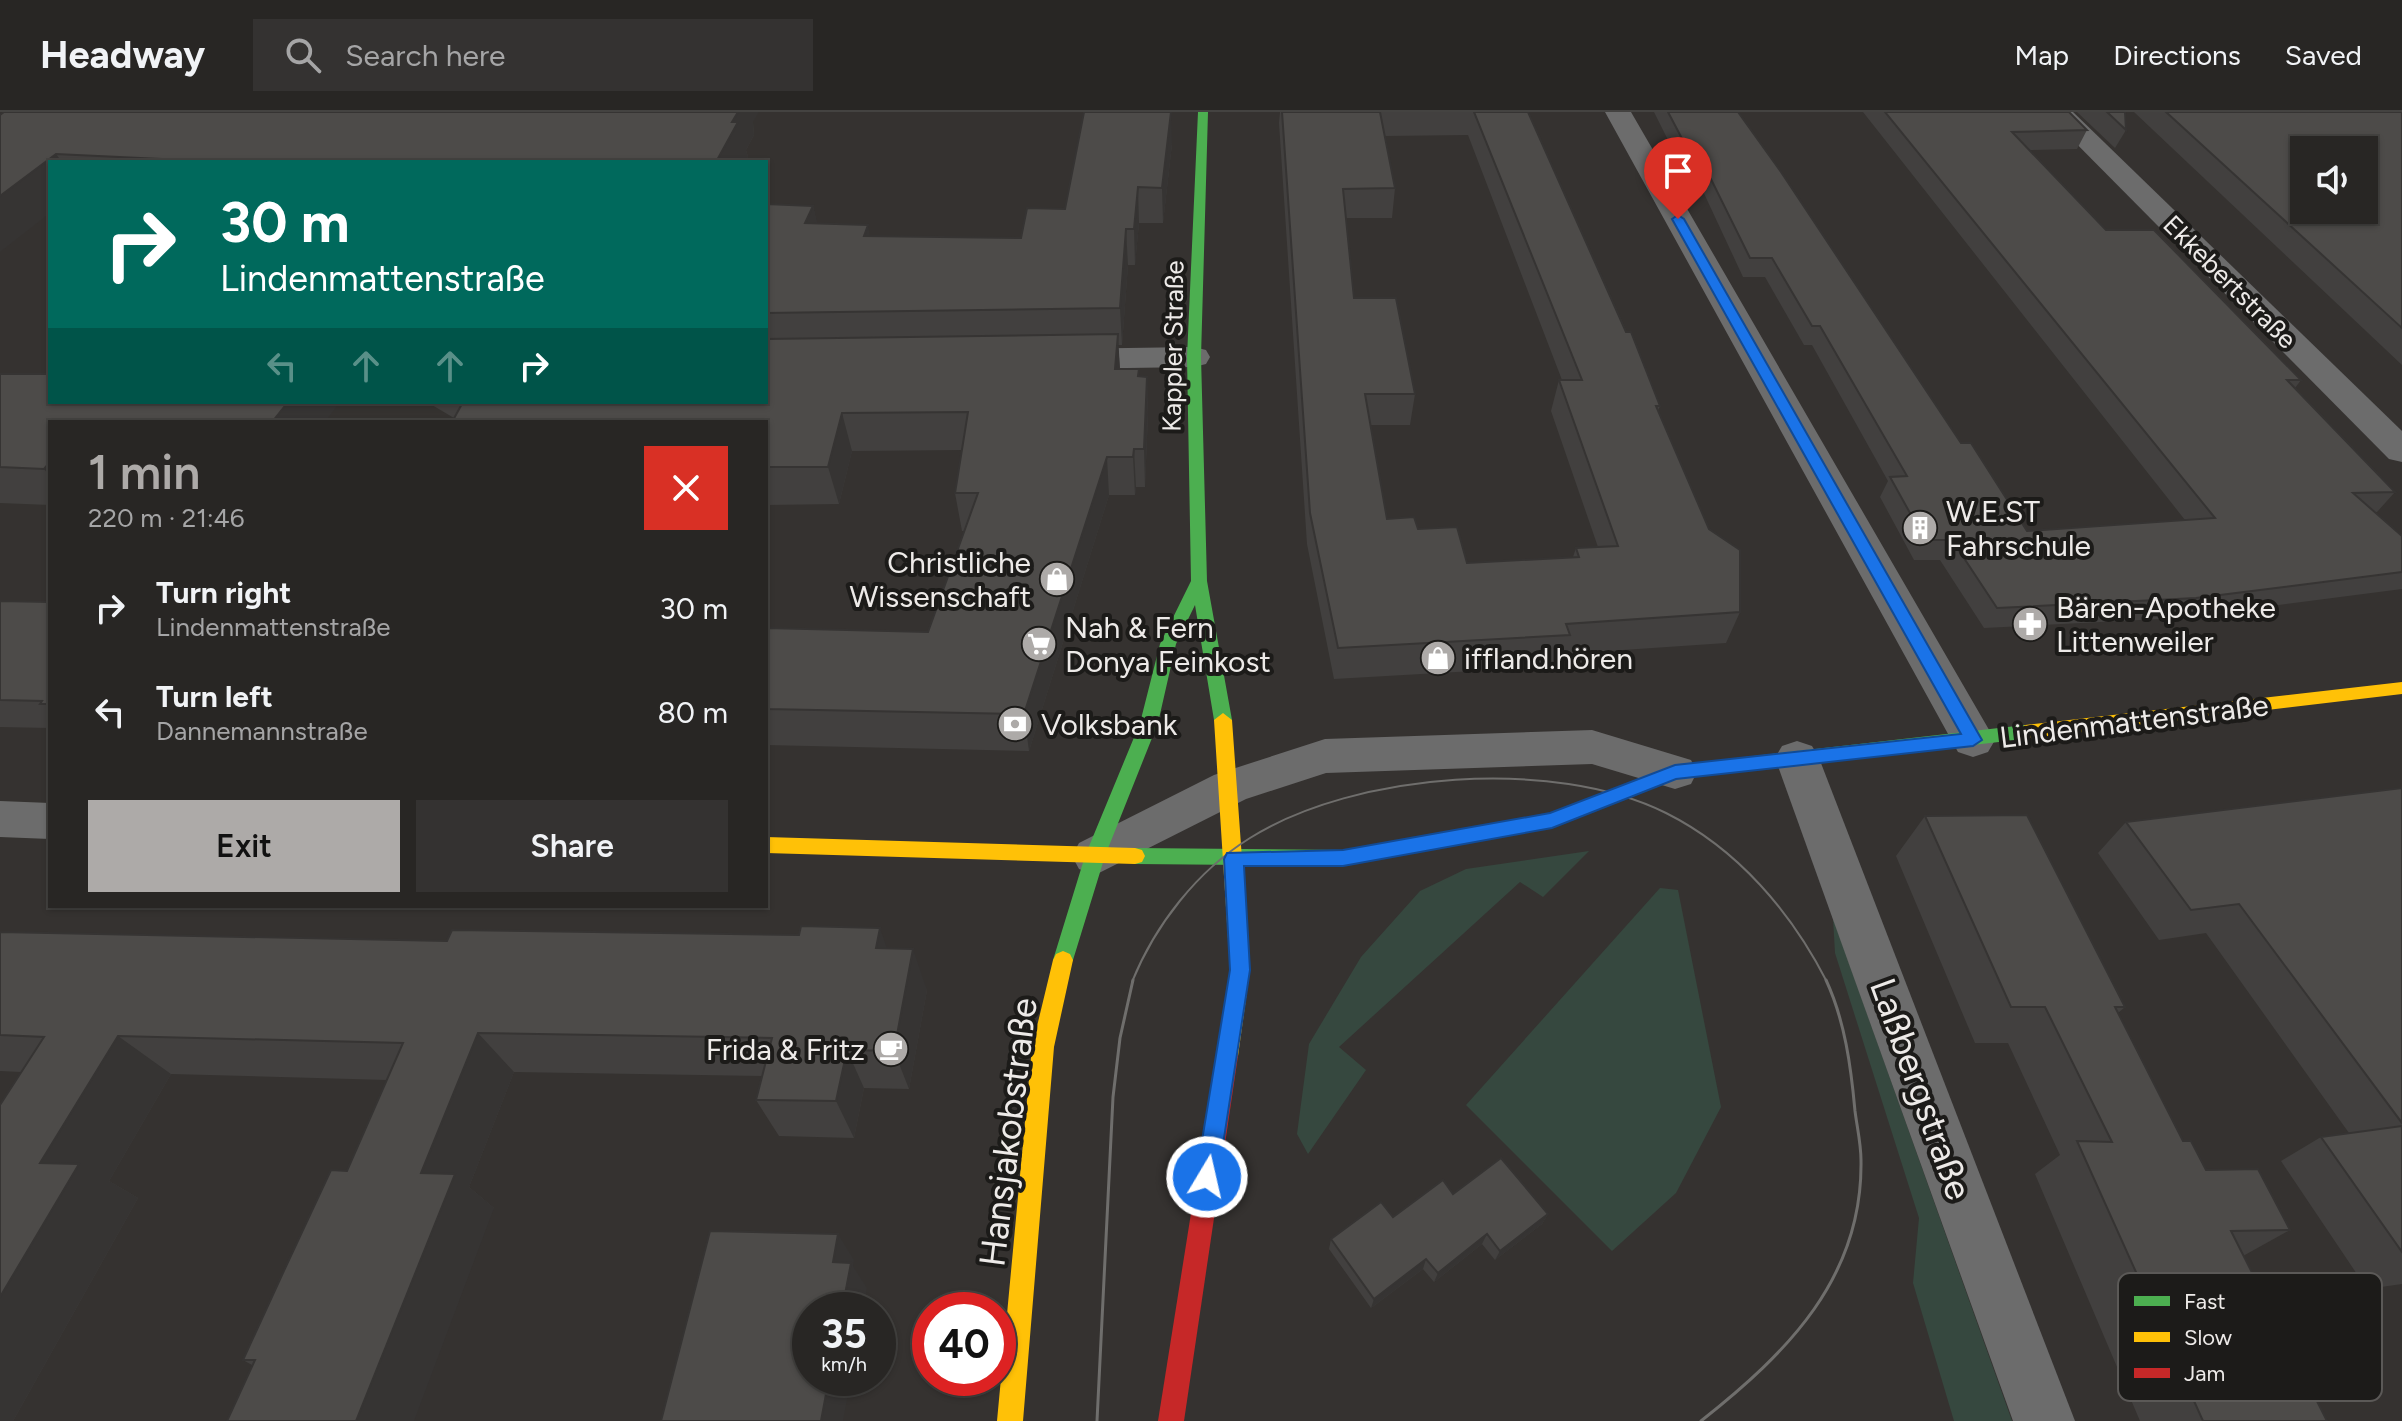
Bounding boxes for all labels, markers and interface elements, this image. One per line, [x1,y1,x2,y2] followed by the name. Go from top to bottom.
[253,19,813,91] search box
[40,32,205,78] text: Headway
[281,33,325,77] icon: search
[345,37,505,74] text: Search here
[2015,38,2069,72] text: Map
[2113,38,2241,72] text: Directions
[2285,38,2362,72] text: Saved
[2290,136,2378,224] map controls
[2290,136,2378,224] button: sound
[1644,137,1712,219] pin
[1656,149,1700,193] icon: arrive
[220,189,350,256] text: 30 m
[88,192,192,296] icon: right
[2157,209,2303,355] street label: Ekkebertstraße
[220,257,545,300] text: Lindenmattenstraße
[1156,260,1190,432] street label: Kappler Straße
[260,344,304,388] icon: left
[344,344,388,388] icon: ahead
[428,344,472,388] icon: ahead
[512,344,556,388] icon: right
[88,443,200,501] text: 1 min
[644,446,728,530] button: close
[1946,493,2091,564] place label: W.E.ST Fahrschule
[88,502,244,534] text: 220 m · 21:46
[1901,509,1939,547] building icon: W.E.ST Fahrschule
[850,544,1031,615] place label: Christliche Wissenschaft
[1038,560,1076,598] shop icon: Christliche Wissenschaft
[156,574,291,611] text: Turn right
[88,586,132,630] icon: right
[2056,589,2276,660] place label: Bären-Apotheke Littenweiler
[660,590,728,627] text: 30 m
[2011,605,2049,643] pharmacy icon: Bären-Apotheke Littenweiler
[1065,609,1271,680] place label: Nah & Fern Donya Feinkost
[156,611,391,643] text: Lindenmattenstraße
[1020,625,1058,663] supermarket icon: Nah & Fern Donya Feinkost
[1419,639,1457,677] shop icon: iffland.hören
[1464,640,1633,677] place label: iffland.hören
[156,678,273,715] text: Turn left
[1997,686,2271,756] street label: Lindenmattenstraße
[88,690,132,734] icon: left
[657,694,728,731] text: 80 m
[996,705,1034,743] bank icon: Volksbank
[1041,706,1178,743] place label: Volksbank
[156,715,368,747] text: Dannemannstraße
[88,800,400,892] button: Exit
[416,800,728,892] button: Share
[1861,972,1981,1206] street label: Laßbergstraße
[970,995,1046,1269] street label: Hansjakobstraße
[872,1030,910,1068] cafe icon: Frida & Fritz
[706,1031,865,1068] place label: Frida & Fritz
[1165,1135,1249,1219] position arrow
[2118,1273,2382,1401] legend
[2184,1288,2226,1315] text: Fast
[912,1292,1016,1396] speed limit sign: 40
[821,1310,867,1358] text: 35
[2184,1324,2233,1351] text: Slow
[821,1352,867,1376] text: km/h
[2184,1360,2225,1387] text: Jam

